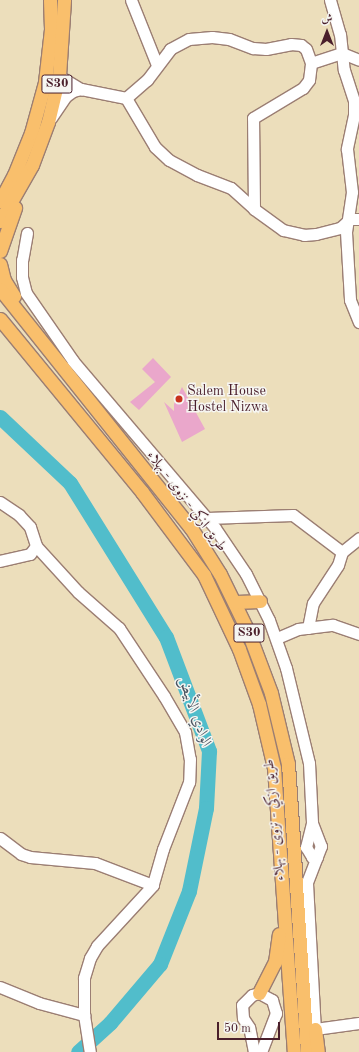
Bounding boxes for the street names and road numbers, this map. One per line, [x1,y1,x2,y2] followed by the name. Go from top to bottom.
[41,73,73,95] road number: S30
[144,447,230,555] street label: طريق ازكي - نزوى - بهلاء
[233,622,265,644] road number: S30
[260,758,288,882] street label: طريق ازكي - نزوى - بهلاء

